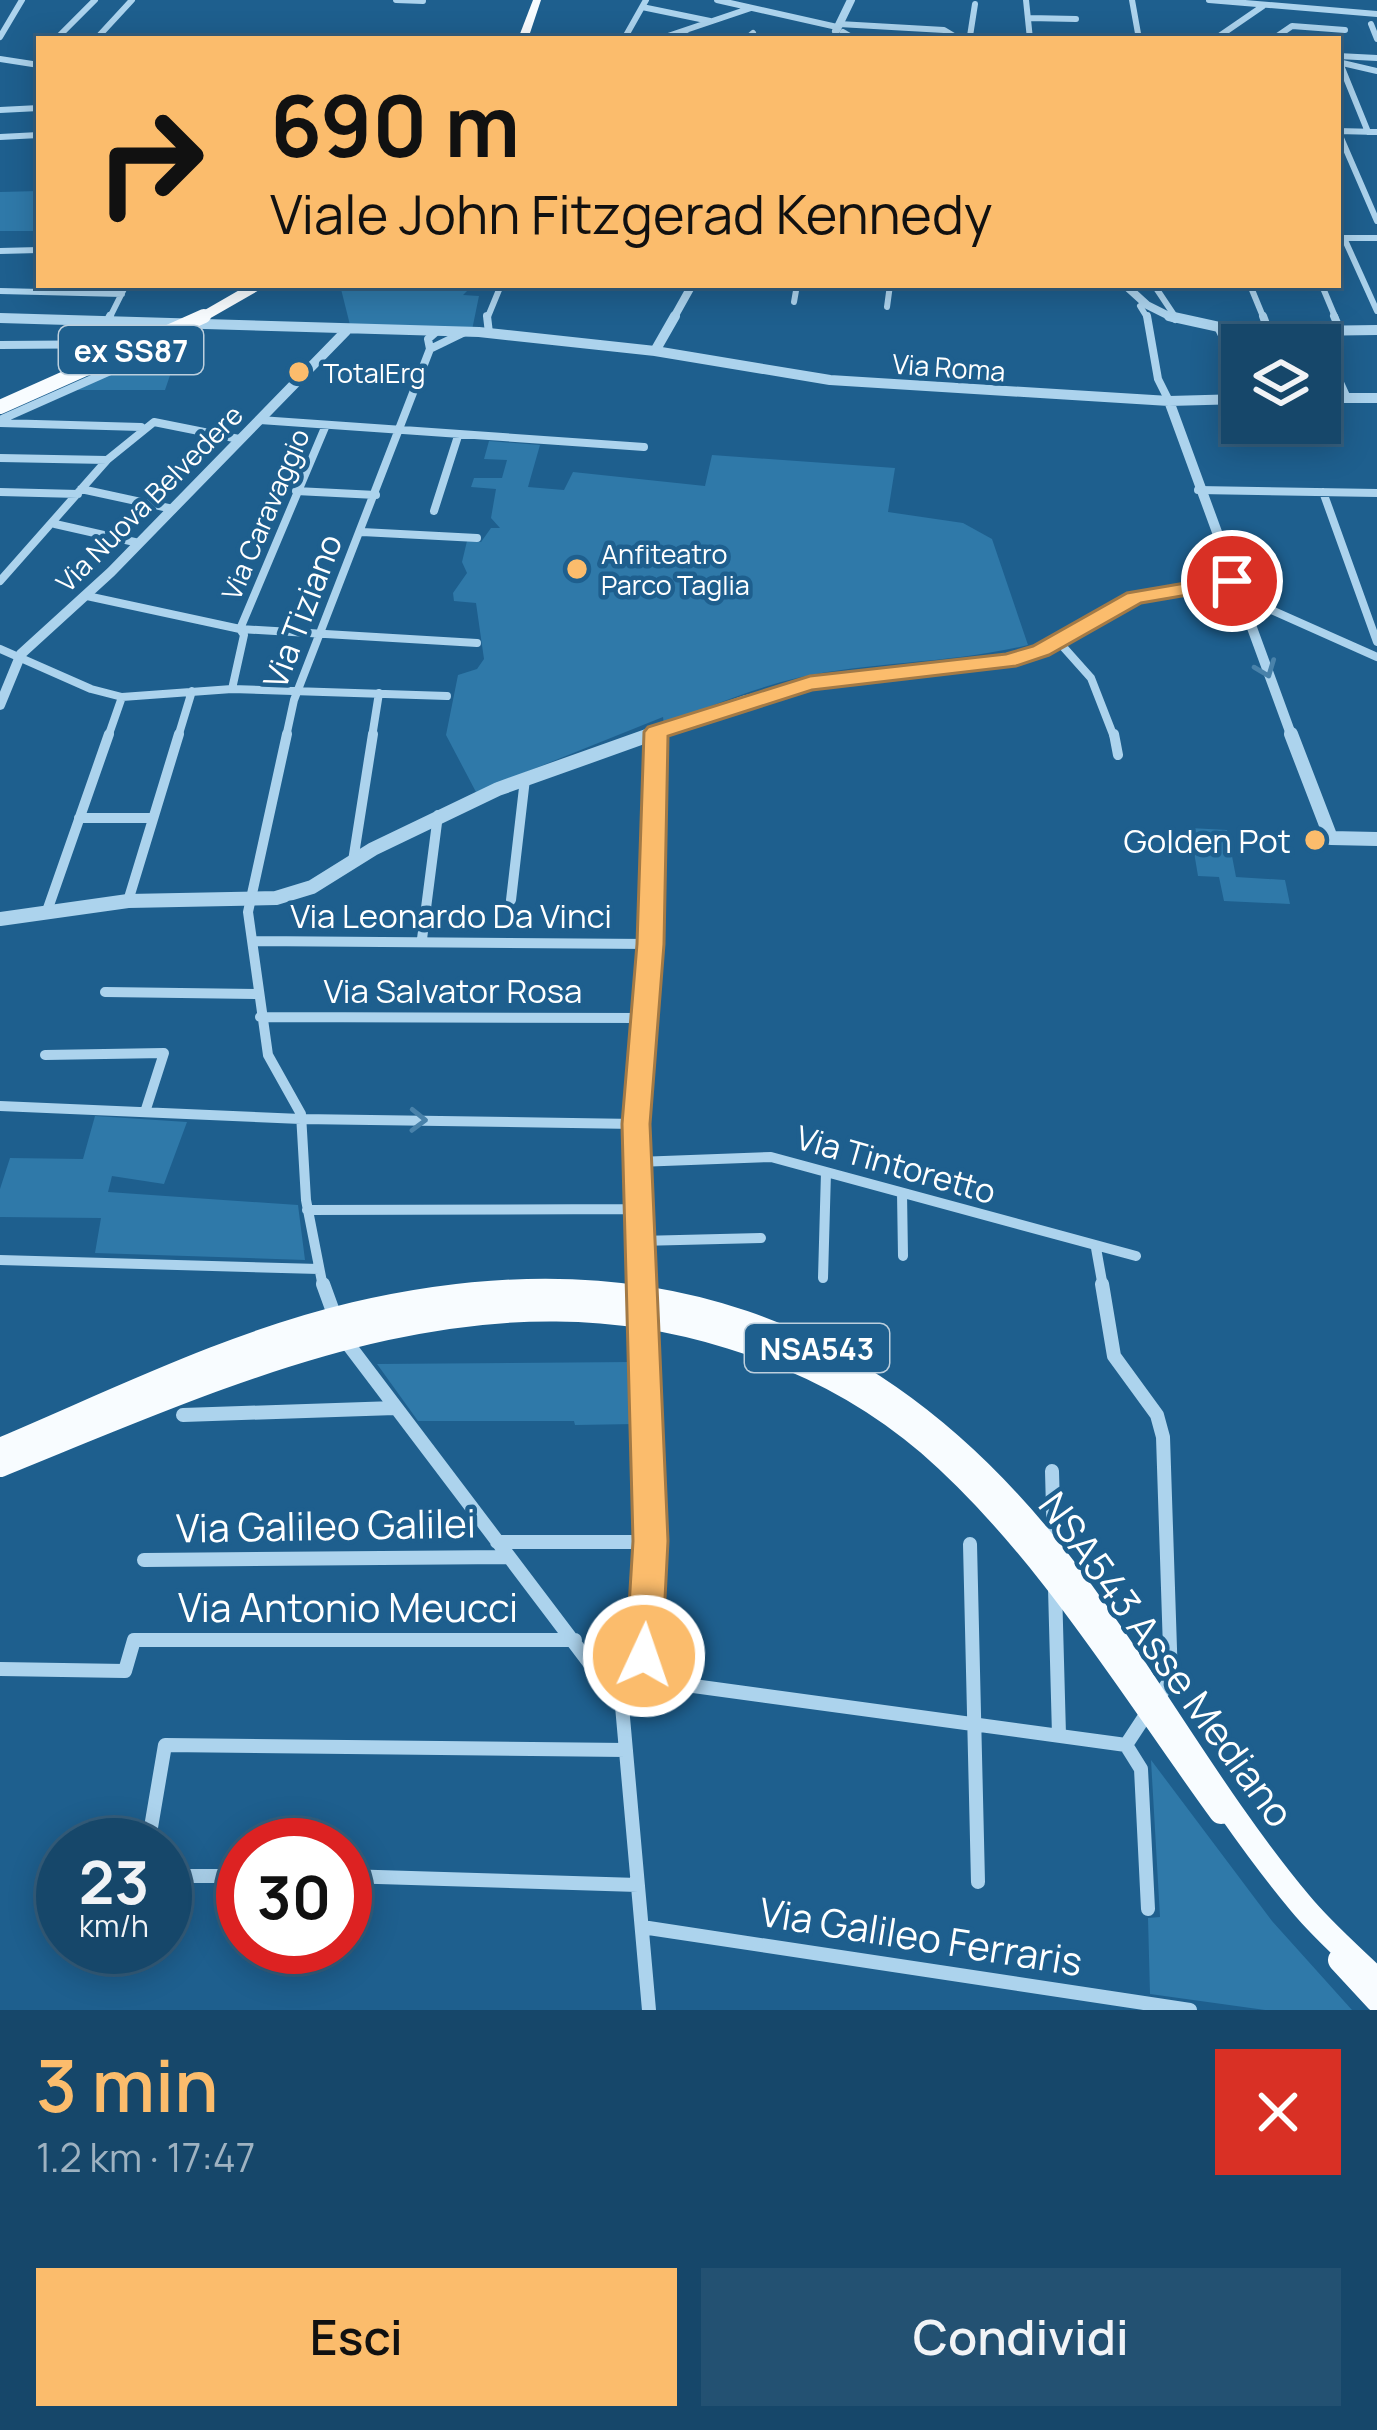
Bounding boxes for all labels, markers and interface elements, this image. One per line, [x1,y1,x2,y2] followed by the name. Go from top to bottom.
[270,67,520,182] text: 690 m
[72,84,228,240] icon: right
[270,176,992,250] text: Viale John Fitzgerad Kennedy
[1221,324,1341,444] map controls
[1221,324,1341,444] button: layers
[59,326,203,374] road number: ex SS87
[891,345,1007,389] street label: Via Roma
[323,354,426,391] place label: TotalErg
[286,359,312,385] marker: TotalErg
[47,396,251,600] street label: Via Nuova Belvedere
[212,423,318,605] street label: Via Caravaggio
[252,527,352,695] street label: Via Tiziano
[1181,530,1283,632] pin
[601,535,750,603] place label: Anfiteatro Parco Taglia
[1199,548,1265,614] icon: arrive
[564,556,590,582] marker: Anfiteatro Parco Taglia
[1252,657,1277,678] one-way arrow
[1123,818,1291,863] place label: Golden Pot
[1302,827,1328,853] marker: Golden Pot
[290,893,612,938] street label: Via Leonardo Da Vinci
[324,968,582,1013] street label: Via Salvator Rosa
[410,1107,428,1133] one-way arrow
[791,1114,1001,1214] street label: Via Tintoretto
[745,1324,889,1372] road number: NSA543
[1027,1480,1307,1838] street label: NSA543 Asse Mediano
[176,1495,476,1555] street label: Via Galileo Galilei
[178,1580,518,1634] street label: Via Antonio Meucci
[581,1593,707,1719] position arrow
[216,1818,372,1974] speed limit sign: 30
[79,1840,149,1922] text: 23
[756,1884,1086,1988] street label: Via Galileo Ferraris
[79,1905,149,1946] text: km/h
[36,2035,218,2134] text: 3 min
[1215,2049,1341,2175] button: close
[36,2130,255,2184] text: 1.2 km · 17:47
[36,2268,677,2406] button: Esci
[701,2268,1341,2406] button: Condividi

